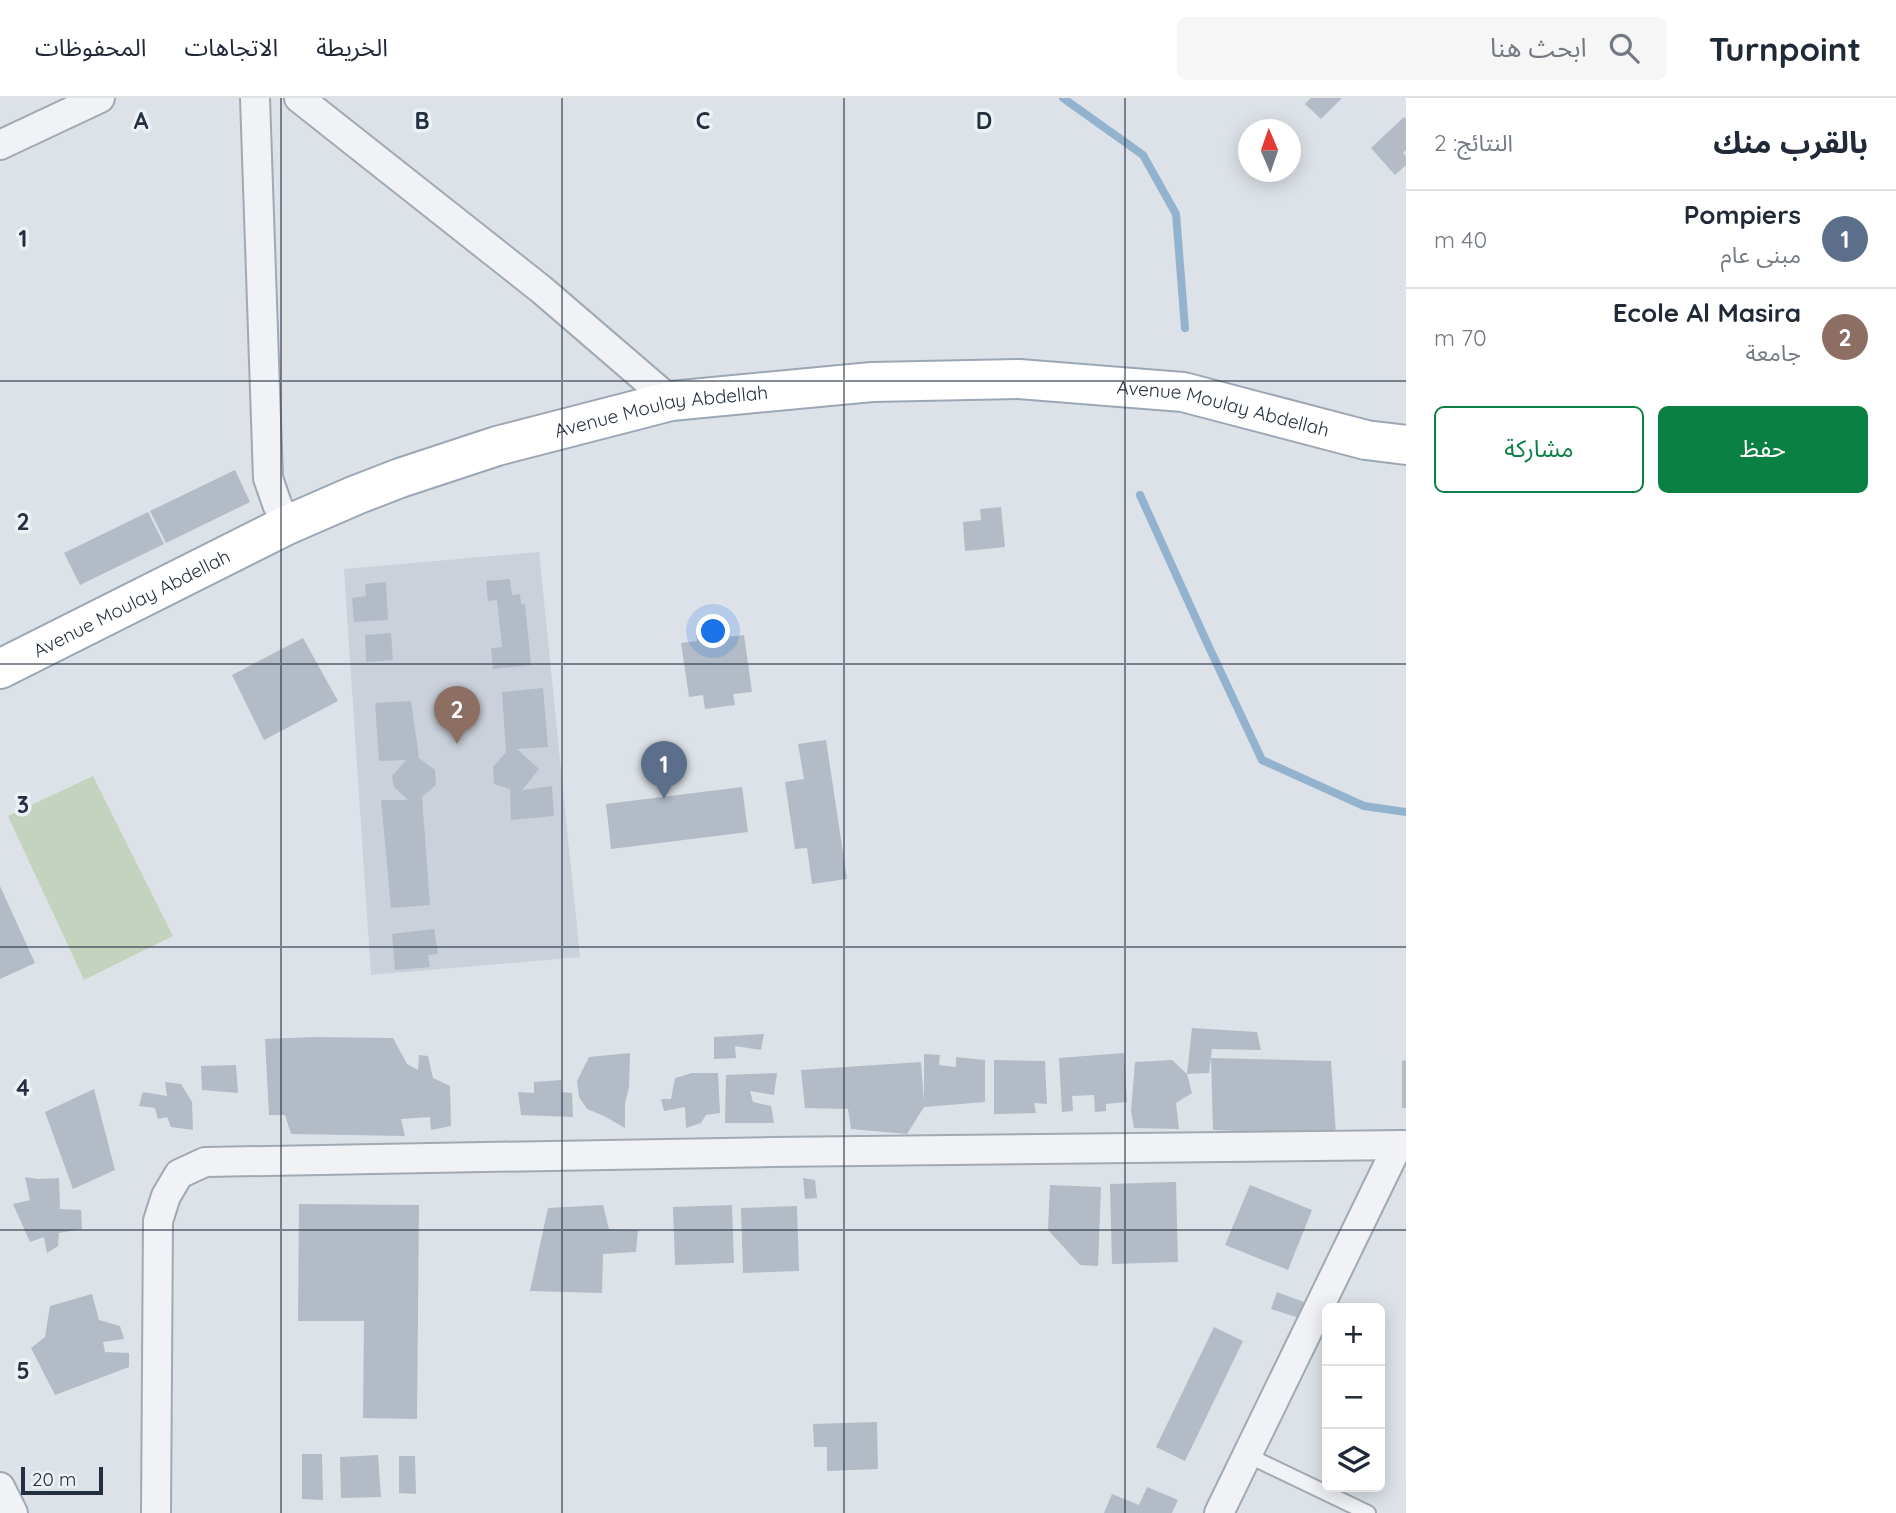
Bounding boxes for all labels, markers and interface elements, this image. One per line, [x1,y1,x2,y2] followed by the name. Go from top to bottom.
[1177,17,1667,80] search box
[1709,28,1861,69] text: Turnpoint
[1605,29,1643,67] icon: search
[1490,31,1587,64] text: ابحث هنا
[35,32,146,62] text: المحفوظات
[184,32,278,62] text: الاتجاهات
[316,32,388,62] text: الخريطة
[134,106,149,135] text: A
[414,106,430,135] text: B
[696,106,710,135] text: C
[976,106,992,135] text: D
[1238,119,1301,182] north arrow
[1713,123,1868,161] text: بالقرب منك
[1434,128,1513,157] text: النتائج: 2
[1684,198,1801,231] text: Pompiers
[19,224,27,253] text: 1
[1434,225,1487,254] text: 40 m
[1841,225,1849,254] text: 1
[1721,240,1801,269] text: مبنى عام
[1613,296,1801,329] text: Ecole Al Masira
[1434,323,1487,352] text: 70 m
[1838,323,1852,352] text: 2
[1746,338,1801,367] text: جامعة
[1116,375,1332,442] street label: Avenue Moulay Abdellah
[552,380,769,443] street label: Avenue Moulay Abdellah
[1434,406,1644,493] button: مشاركة
[1658,406,1868,493] button: حفظ
[16,507,30,536] text: 2
[29,544,234,663] street label: Avenue Moulay Abdellah
[696,614,730,648] your location
[434,686,480,744] pin: 2
[641,741,687,799] pin: 1
[17,790,29,819] text: 3
[16,1073,30,1102] text: 4
[1322,1303,1385,1492] map controls
[1322,1303,1385,1366] button: +
[16,1356,30,1385] text: 5
[1322,1366,1385,1429] button: −
[1322,1429,1385,1492] button: layers
[21,1464,103,1496] scale bar
[32,1467,76,1491] text: 20 m

